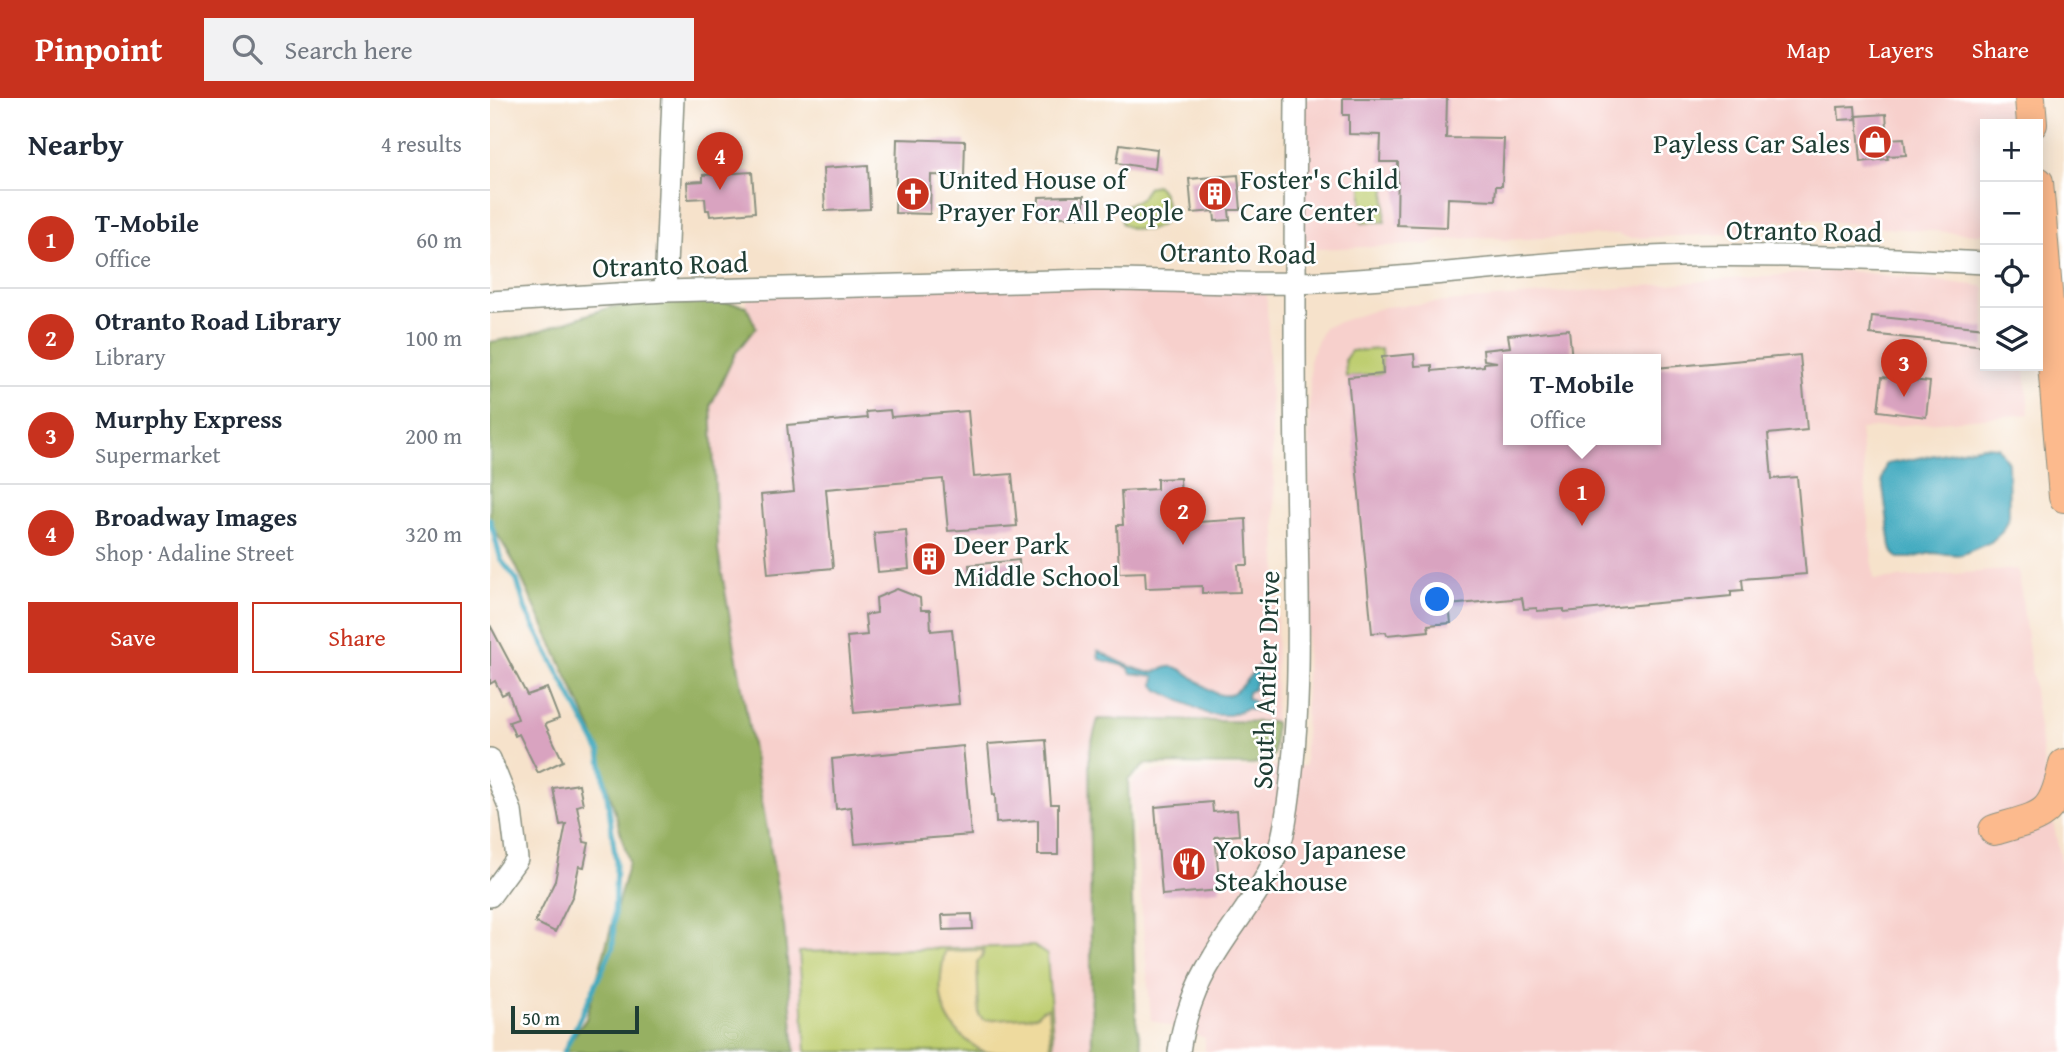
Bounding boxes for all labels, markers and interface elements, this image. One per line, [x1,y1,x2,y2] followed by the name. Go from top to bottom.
[204,18,694,81] search box
[35,25,162,73] text: Pinpoint
[228,30,266,68] icon: search
[284,30,413,69] text: Search here
[1787,32,1830,67] text: Map
[1868,32,1934,67] text: Layers
[1972,32,2029,67] text: Share
[1980,119,2043,371] map controls
[1980,119,2043,182] button: +
[28,122,124,166] text: Nearby
[1653,122,1850,163] place label: Payless Car Sales
[1856,123,1894,161] shop icon: Payless Car Sales
[381,127,462,160] text: 4 results
[697,132,743,190] pin: 4
[938,158,1184,231] place label: United House of Prayer For All People
[1240,158,1399,231] place label: Foster's Child Care Center
[894,175,932,213] church icon: United House of Prayer For All People
[1196,175,1234,213] building icon: Foster's Child Care Center
[1980,182,2043,245] button: −
[95,203,199,242] text: T-Mobile
[1726,208,1882,252] street label: Otranto Road
[45,223,57,256] text: 1
[416,223,462,256] text: 60 m
[1160,230,1316,274] street label: Otranto Road
[591,241,749,287] street label: Otranto Road
[95,242,151,275] text: Office
[1980,245,2043,308] button: locate
[95,301,341,340] text: Otranto Road Library
[1980,308,2043,371] button: layers
[45,321,57,354] text: 2
[405,321,462,354] text: 100 m
[1881,339,1927,397] pin: 3
[95,340,166,373] text: Library
[1503,354,1661,445] popup
[1530,364,1634,403] text: T-Mobile
[95,399,283,438] text: Murphy Express
[1530,403,1586,436] text: Office
[45,419,57,452] text: 3
[405,419,462,452] text: 200 m
[95,438,221,471] text: Supermarket
[1559,468,1605,526] pin: 1
[1160,487,1206,545] pin: 2
[95,497,297,536] text: Broadway Images
[45,517,57,550] text: 4
[405,517,462,550] text: 320 m
[954,523,1120,596] place label: Deer Park Middle School
[95,536,294,569] text: Shop · Adaline Street
[910,540,948,578] building icon: Deer Park Middle School
[1241,570,1289,790] street label: South Antler Drive
[1420,582,1454,616] your location
[28,602,238,673] button: Save
[252,602,462,673] button: Share
[1214,828,1406,901] place label: Yokoso Japanese Steakhouse
[1170,845,1208,883] restaurant icon: Yokoso Japanese Steakhouse
[511,1003,639,1035] scale bar
[522,1004,560,1032] text: 50 m

